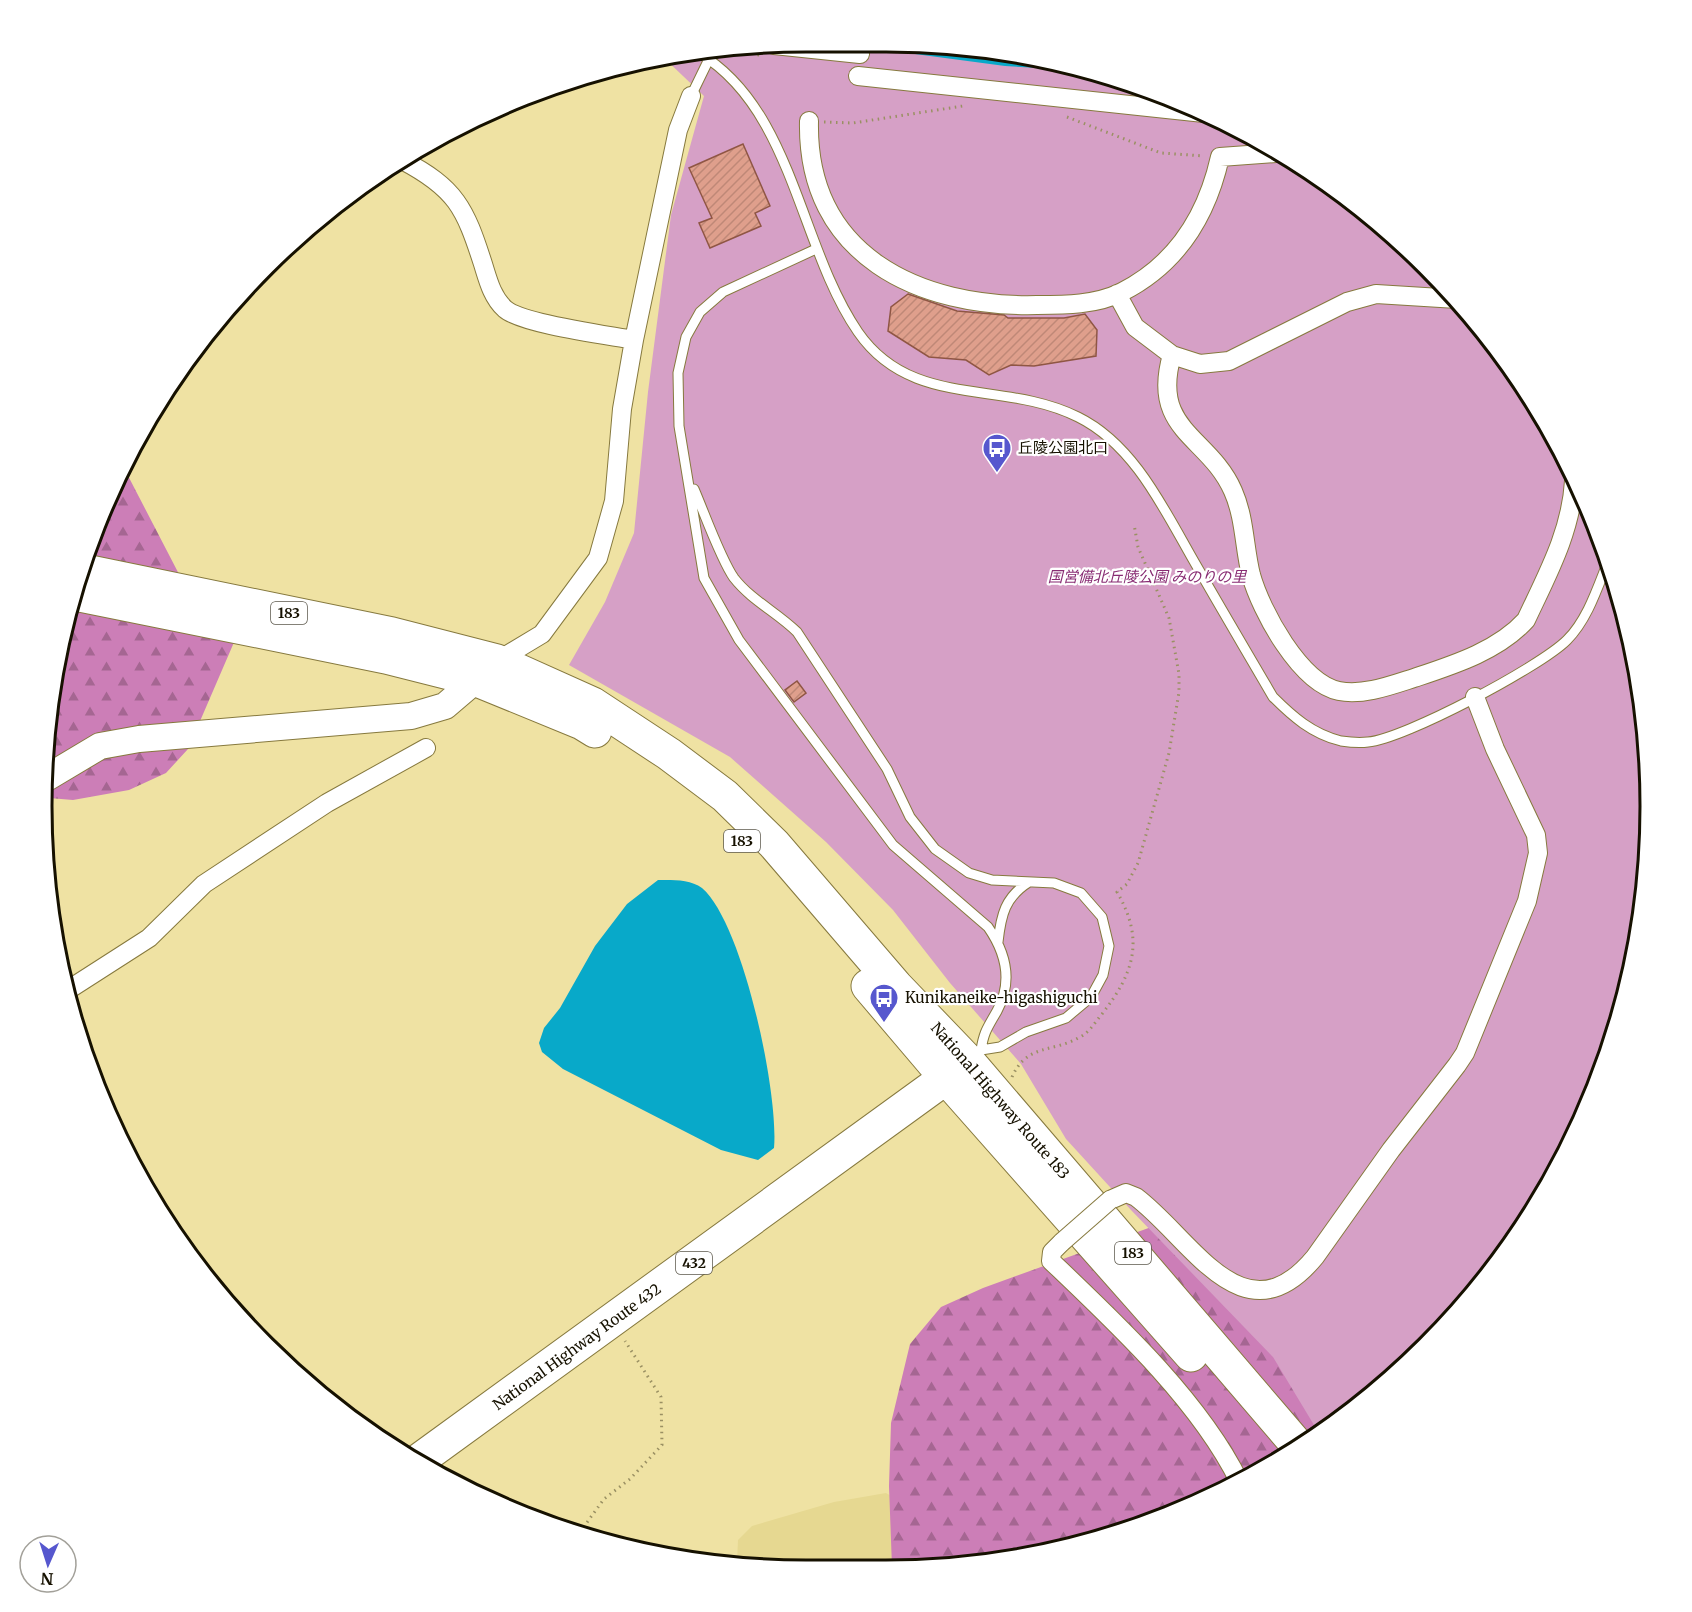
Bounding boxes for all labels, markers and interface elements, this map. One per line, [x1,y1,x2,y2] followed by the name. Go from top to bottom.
[981,432,1013,474] bus stop icon: 丘陵公園北口
[1018,438,1108,457] place label: 丘陵公園北口
[1048,567,1247,586] park label: 国営備北丘陵公園 みのりの里
[271,602,307,624] road number: 183
[724,830,760,852] road number: 183
[868,982,900,1024] bus stop icon: Kunikaneike-higashiguchi
[905,988,1098,1007] place label: Kunikaneike-higashiguchi
[927,1018,1074,1183] street label: National Highway Route 183
[1115,1242,1151,1264] road number: 183
[676,1252,712,1274] road number: 432
[489,1279,665,1414] street label: National Highway Route 432
[18,1534,78,1594] north arrow
[40,1569,54,1589] text: N

